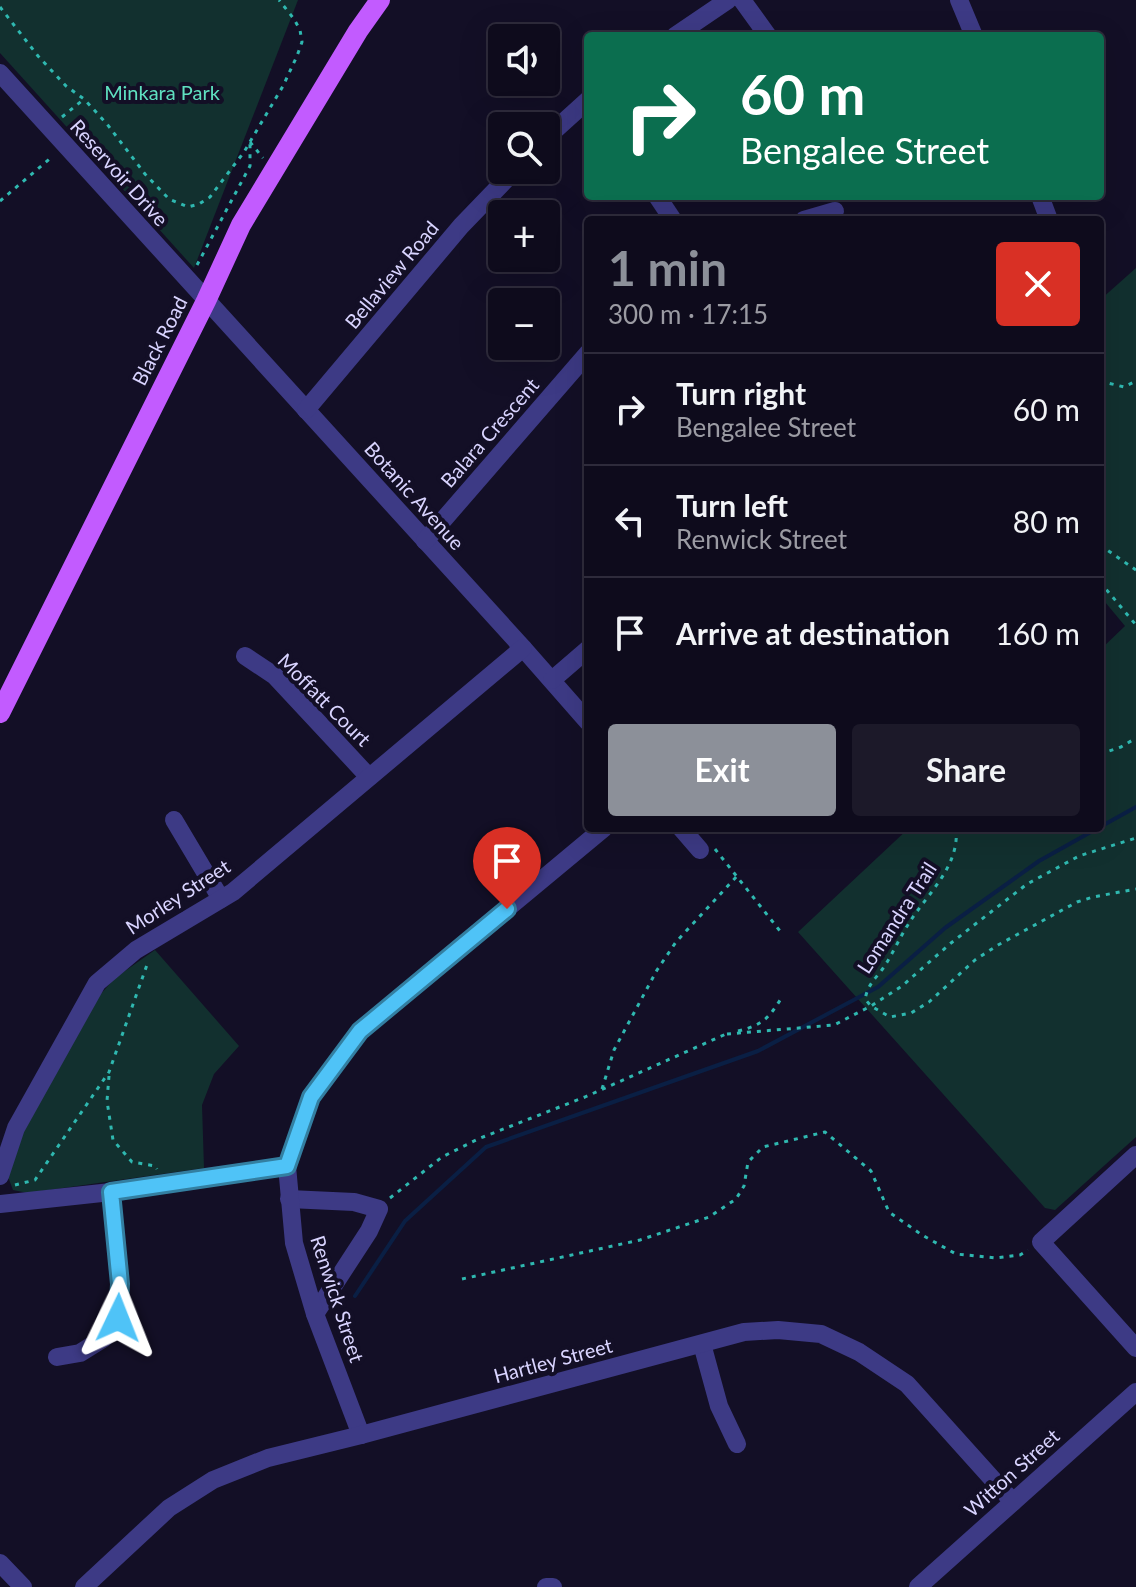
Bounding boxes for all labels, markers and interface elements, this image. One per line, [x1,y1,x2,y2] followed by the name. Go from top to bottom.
[488,24,560,360] map controls
[488,24,560,96] button: sound
[740,60,865,127] text: 60 m
[608,64,712,168] icon: right
[104,80,221,104] park label: Minkara Park
[488,112,560,184] button: search
[66,114,174,230] street label: Reservoir Drive
[740,128,989,172] text: Bengalee Street
[488,200,560,272] button: +
[339,216,443,333] street label: Bellaview Road
[608,239,727,296] text: 1 min
[996,242,1080,326] button: close
[488,288,560,360] button: −
[126,292,192,389] street label: Black Road
[608,298,768,330] text: 300 m · 17:15
[435,373,543,492] street label: Balara Crescent
[676,375,806,411] text: Turn right
[608,387,652,431] icon: right
[1013,391,1080,427] text: 60 m
[676,411,856,443] text: Bengalee Street
[360,436,470,554] street label: Botanic Avenue
[676,487,788,523] text: Turn left
[608,499,652,543] icon: left
[1013,503,1080,539] text: 80 m
[676,523,847,555] text: Renwick Street
[608,611,652,655] icon: arrive
[676,615,950,651] text: Arrive at destination
[995,615,1080,651] text: 160 m
[273,648,376,751] street label: Moffatt Court
[608,724,836,816] button: Exit
[852,724,1080,816] button: Share
[473,827,541,909] pin
[485,839,529,883] icon: arrive
[121,854,234,939] street label: Morley Street
[851,857,941,977] street label: Lomandra Trail
[306,1232,370,1365] street label: Renwick Street
[76,1276,160,1360] position arrow
[491,1333,615,1387] street label: Hartley Street
[959,1423,1064,1521] street label: Witton Street

